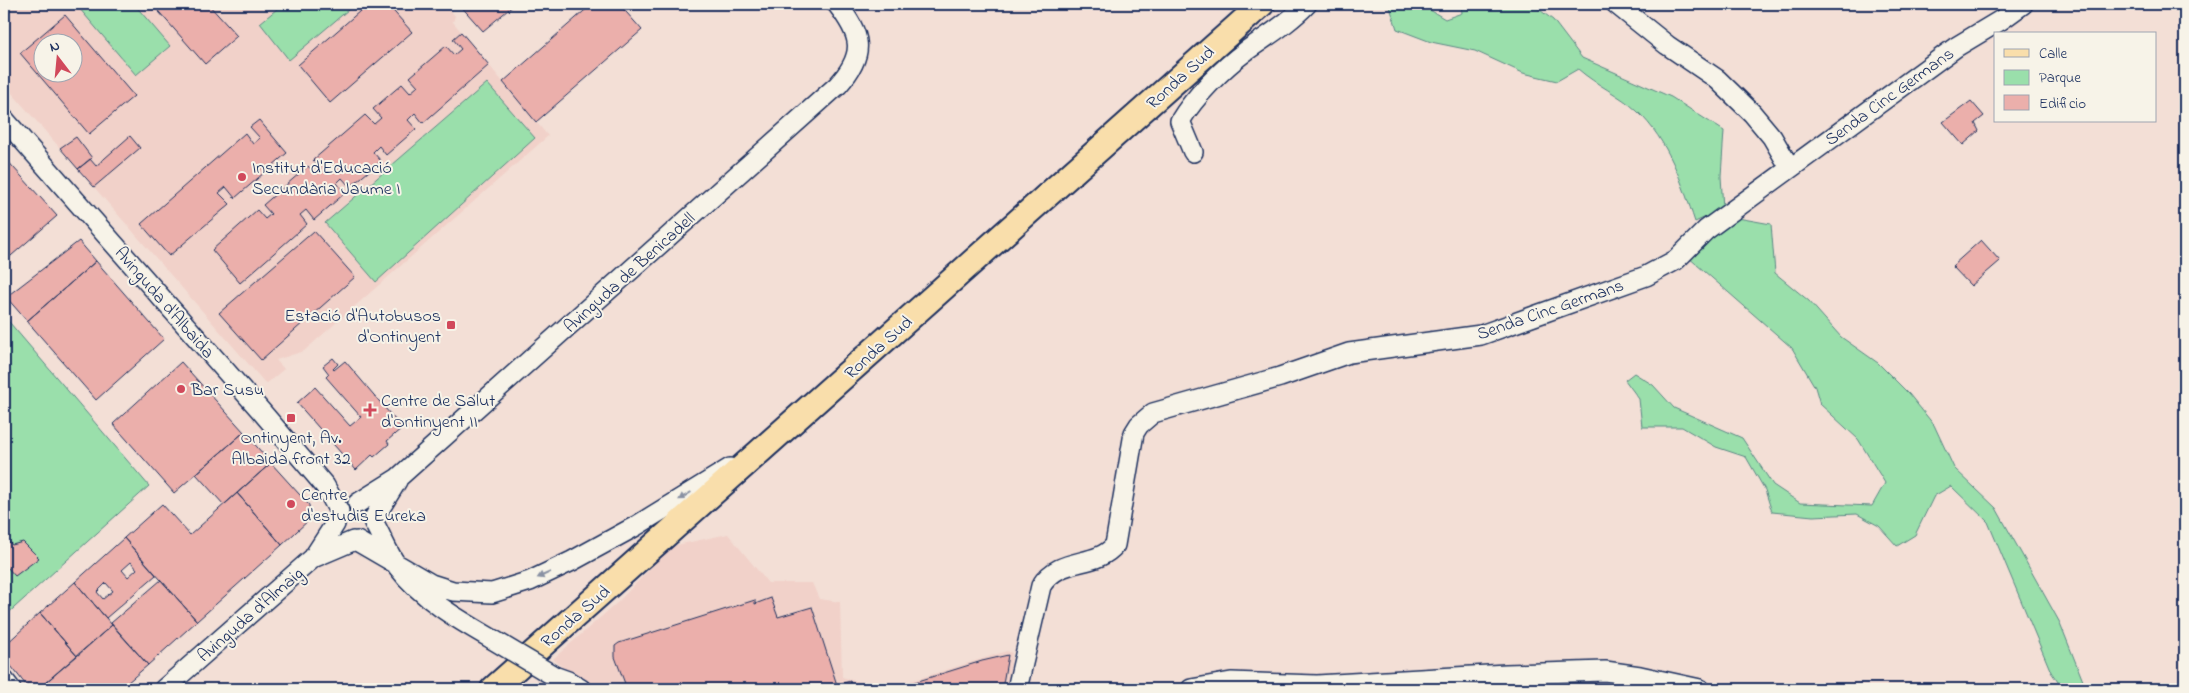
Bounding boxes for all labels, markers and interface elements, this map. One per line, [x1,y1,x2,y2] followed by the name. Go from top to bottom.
[32,32,82,82] north arrow
[1994,32,2156,122] legend
[47,36,62,58] text: N
[1141,41,1221,116] street label: Ronda Sud
[1820,42,1960,153] street label: Senda Cinc Germans
[2039,43,2067,65] text: Calle
[2039,67,2081,89] text: Parque
[2039,93,2086,115] text: Edificio
[252,156,401,203] place label: Institut d'Educació Secundària Jaume I
[236,171,248,183] marker: Institut d'Educació Secundària Jaume I
[559,207,703,341] street label: Avinguda de Benicadell
[107,241,220,366] street label: Avinguda d'Albaida
[1474,274,1628,348] street label: Senda Cinc Germans
[284,304,441,351] place label: Estació d'Autobusos d'Ontinyent
[839,311,919,386] street label: Ronda Sud
[445,319,457,331] marker: Estació d'Autobusos d'Ontinyent
[190,378,264,404] place label: Bar Susu
[175,383,187,395] marker: Bar Susu
[381,389,495,436] place label: Centre de Salut d'Ontinyent II
[363,403,377,417] marker: Centre de Salut d'Ontinyent II
[285,412,297,424] marker: Ontinyent, Av. Albaida front 32
[231,426,351,473] place label: Ontinyent, Av. Albaida front 32
[301,483,426,530] place label: Centre d'estudis Eureka
[678,491,692,500] one-way arrow
[285,498,297,510] marker: Centre d'estudis Eureka
[192,562,311,670] street label: Avinguda d'Almaig
[537,572,551,580] one-way arrow
[536,580,617,655] street label: Ronda Sud

